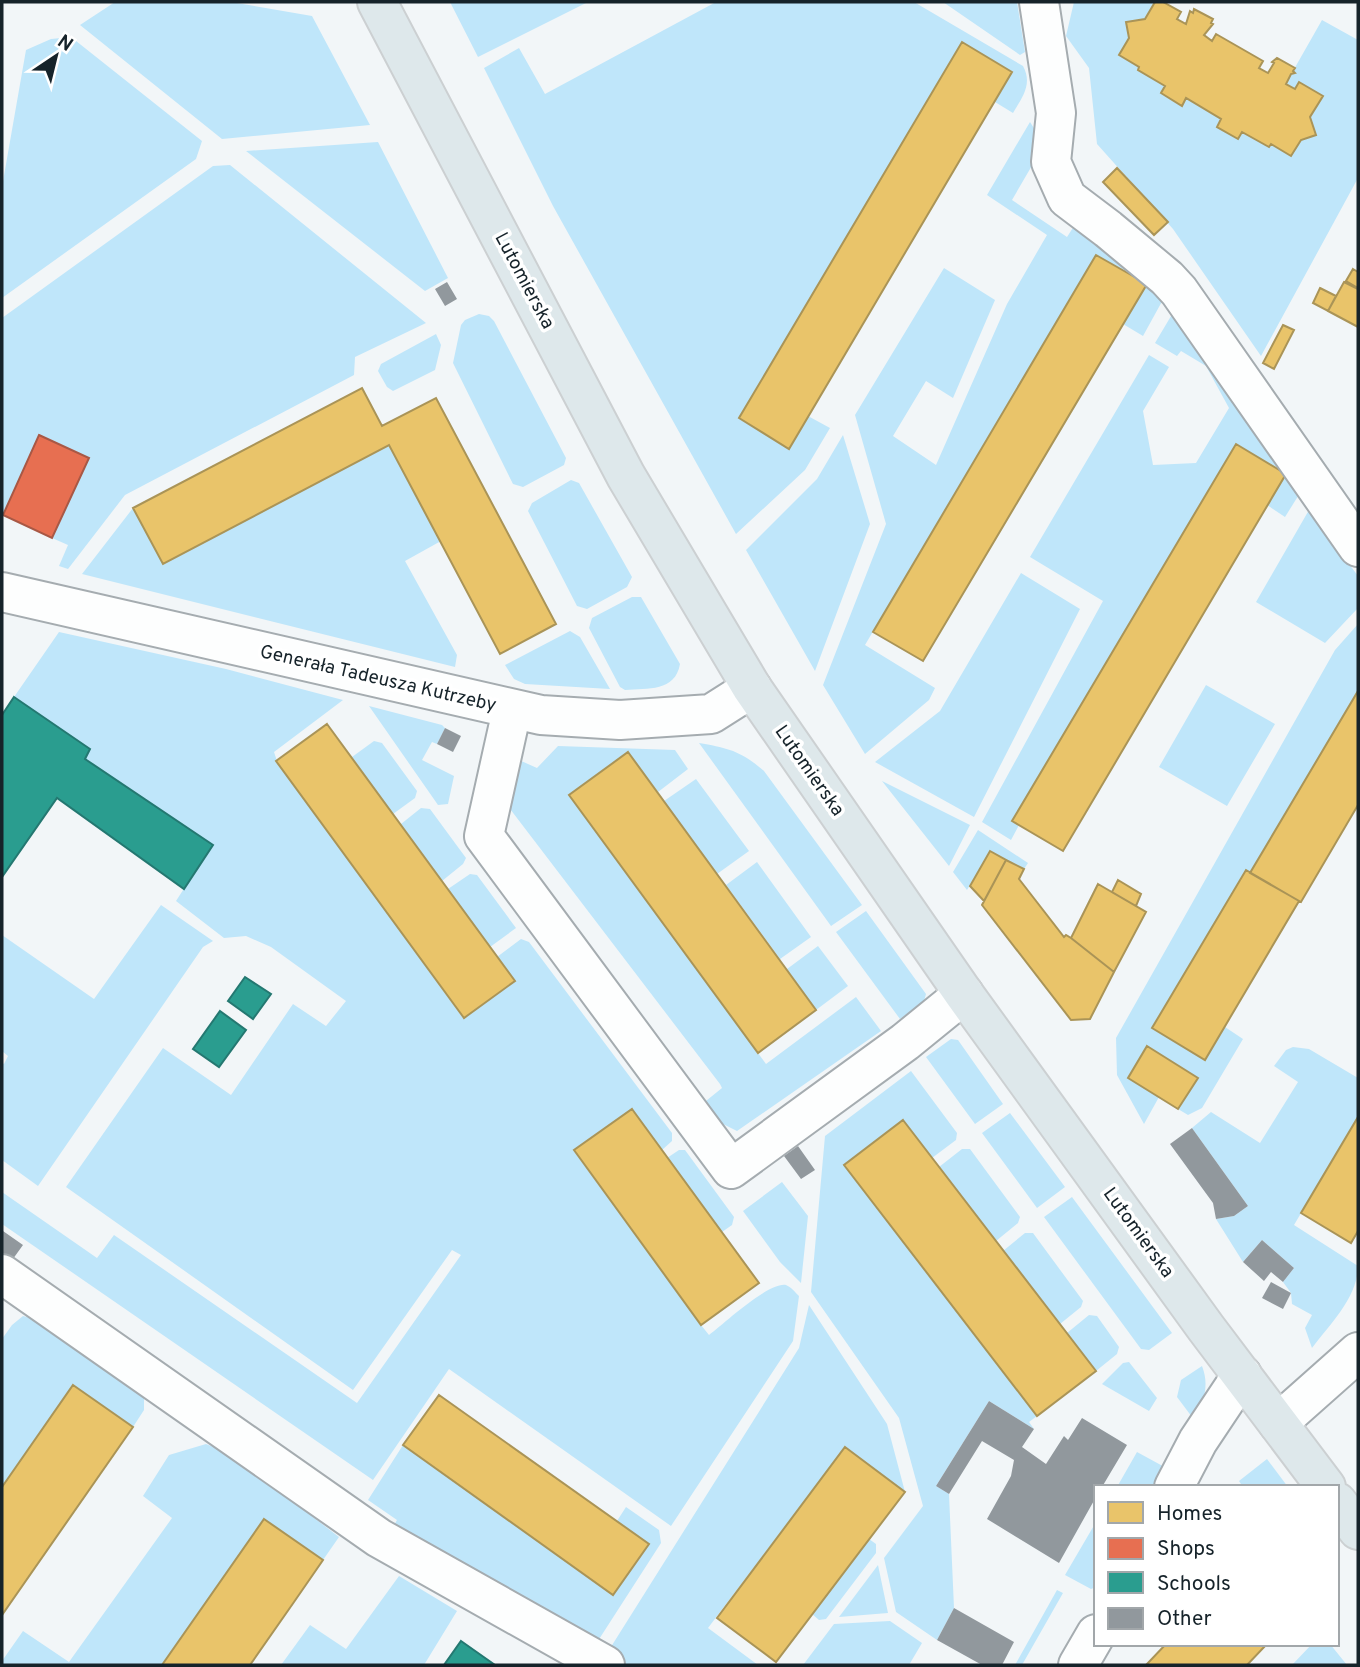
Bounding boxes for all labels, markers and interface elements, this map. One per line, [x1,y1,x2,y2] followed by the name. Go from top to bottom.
[21,21,91,91] north arrow
[52,30,77,57] text: N
[489,229,559,333] street label: Lutomierska
[257,640,499,718] street label: Generała Tadeusza Kutrzeby
[769,721,849,821] street label: Lutomierska
[1097,1183,1179,1283] street label: Lutomierska
[1094,1485,1339,1646] legend
[1157,1501,1222,1528] text: Homes
[1157,1536,1215,1563] text: Shops
[1157,1571,1231,1598] text: Schools
[1157,1606,1212,1633] text: Other

